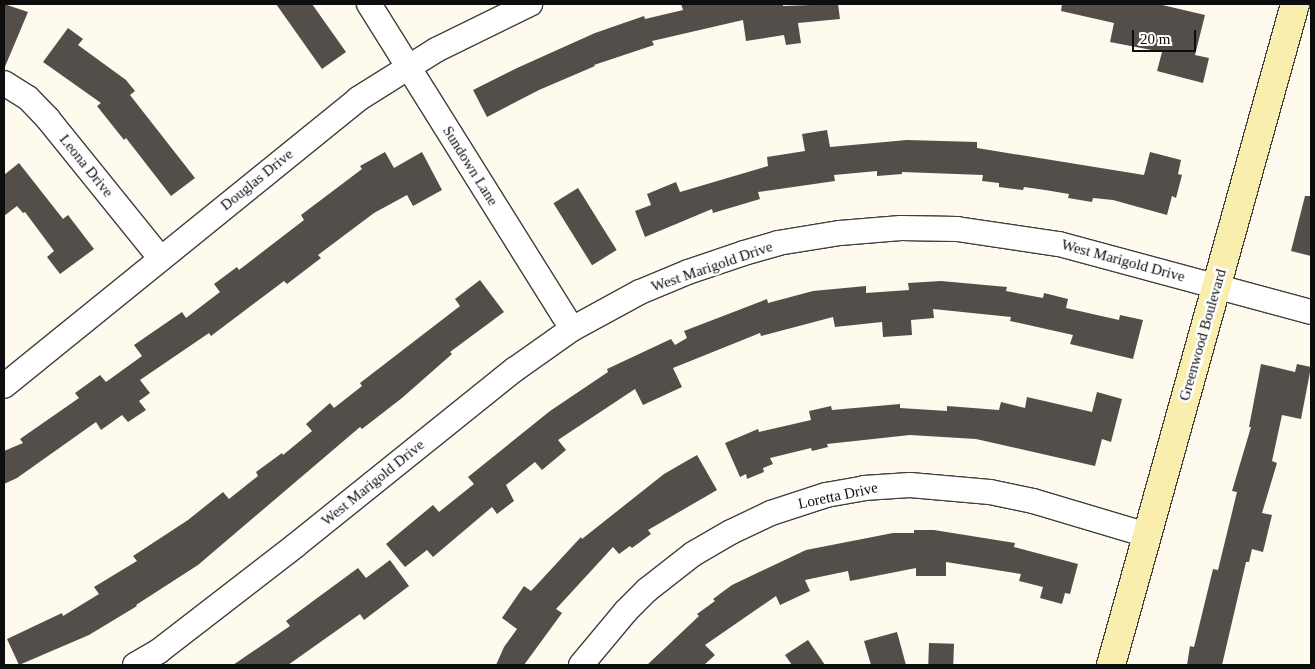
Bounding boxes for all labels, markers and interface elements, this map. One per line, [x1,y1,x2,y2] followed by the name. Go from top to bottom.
[1135,20,1199,52] scale bar
[1140,31,1170,47] text: 20 m
[438,123,502,209] street label: Sundown Lane
[55,131,117,201] street label: Leona Drive
[217,145,297,215] street label: Douglas Drive
[1059,236,1187,286] street label: West Marigold Drive
[649,238,775,296] street label: West Marigold Drive
[1176,267,1230,403] street label: Greenwood Boulevard
[318,436,428,530] street label: West Marigold Drive
[796,479,880,513] street label: Loretta Drive

